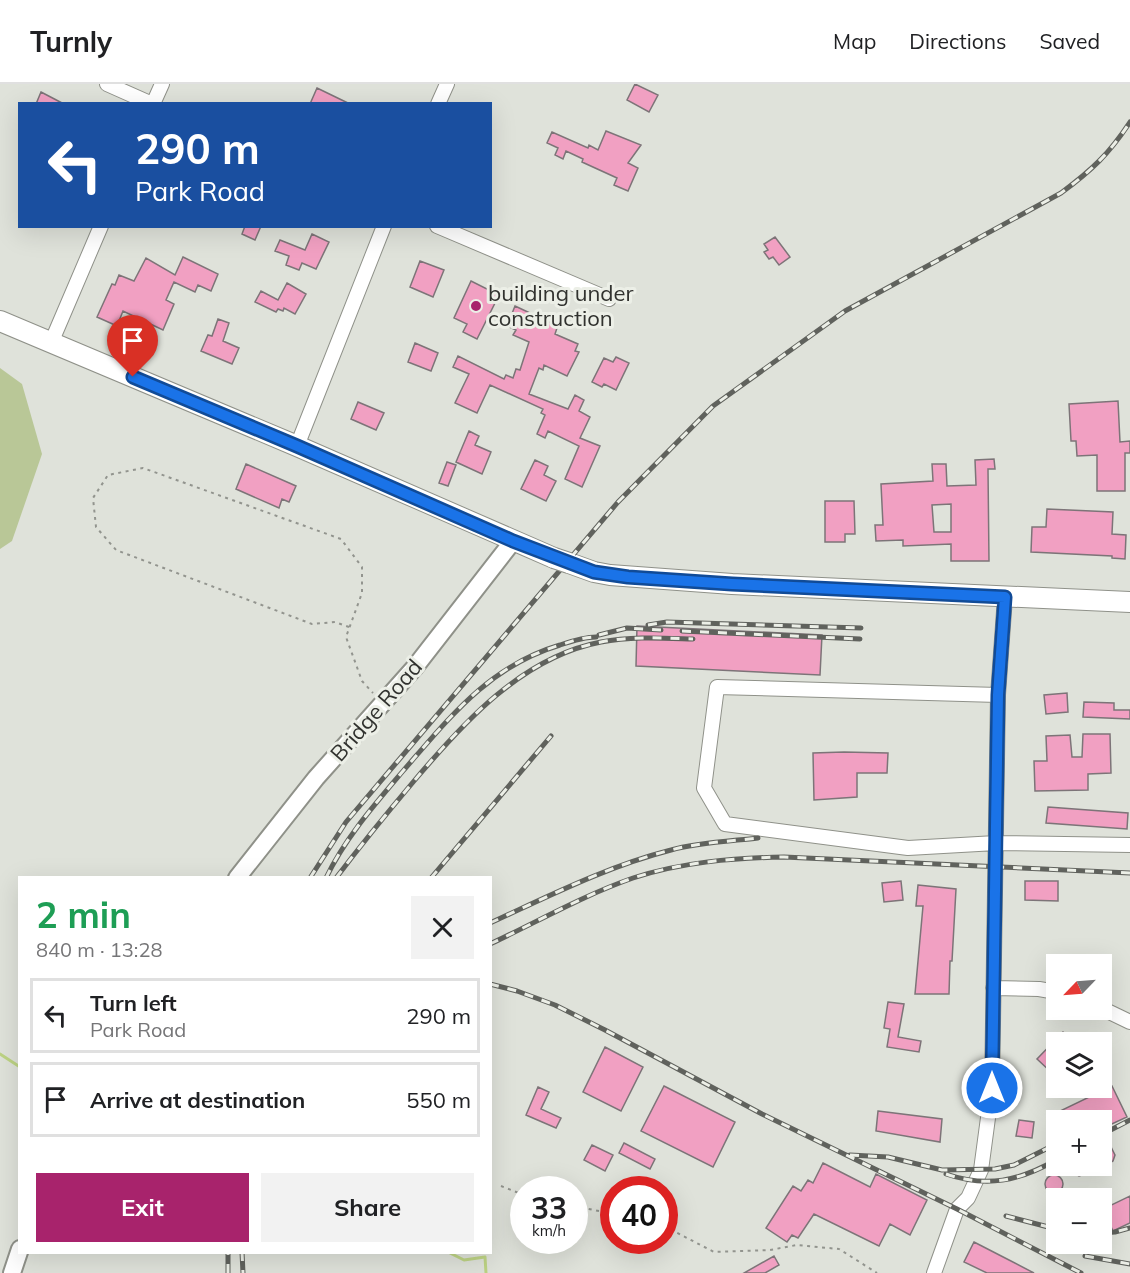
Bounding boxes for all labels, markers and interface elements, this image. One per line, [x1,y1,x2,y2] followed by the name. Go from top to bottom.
[30,24,112,59] text: Turnly
[833,28,876,54] text: Map
[909,28,1006,54] text: Directions
[1039,28,1100,54] text: Saved
[135,122,260,175] text: 290 m
[36,126,114,204] icon: left
[135,174,265,208] text: Park Road
[488,279,633,332] place label: building under construction
[469,299,483,313] marker: building under construction
[107,315,158,377] pin
[116,324,149,357] icon: arrive
[324,653,428,767] street label: Bridge Road
[36,892,131,937] text: 2 min
[411,896,474,959] button: close
[36,937,162,962] text: 840 m · 13:28
[1046,954,1112,1020] north arrow
[1046,954,1112,1254] map controls
[90,989,177,1017] text: Turn left
[39,999,72,1032] icon: left
[406,1002,471,1030] text: 290 m
[90,1017,186,1042] text: Park Road
[1046,1032,1112,1098] button: layers
[960,1056,1024,1120] position arrow
[39,1083,72,1116] icon: arrive
[90,1086,305,1114] text: Arrive at destination
[406,1086,471,1114] text: 550 m
[1046,1110,1112,1176] button: +
[36,1173,249,1242] button: Exit
[261,1173,474,1242] button: Share
[600,1176,678,1254] speed limit sign: 40
[1046,1188,1112,1254] button: −
[531,1189,567,1227] text: 33
[532,1221,566,1240] text: km/h

